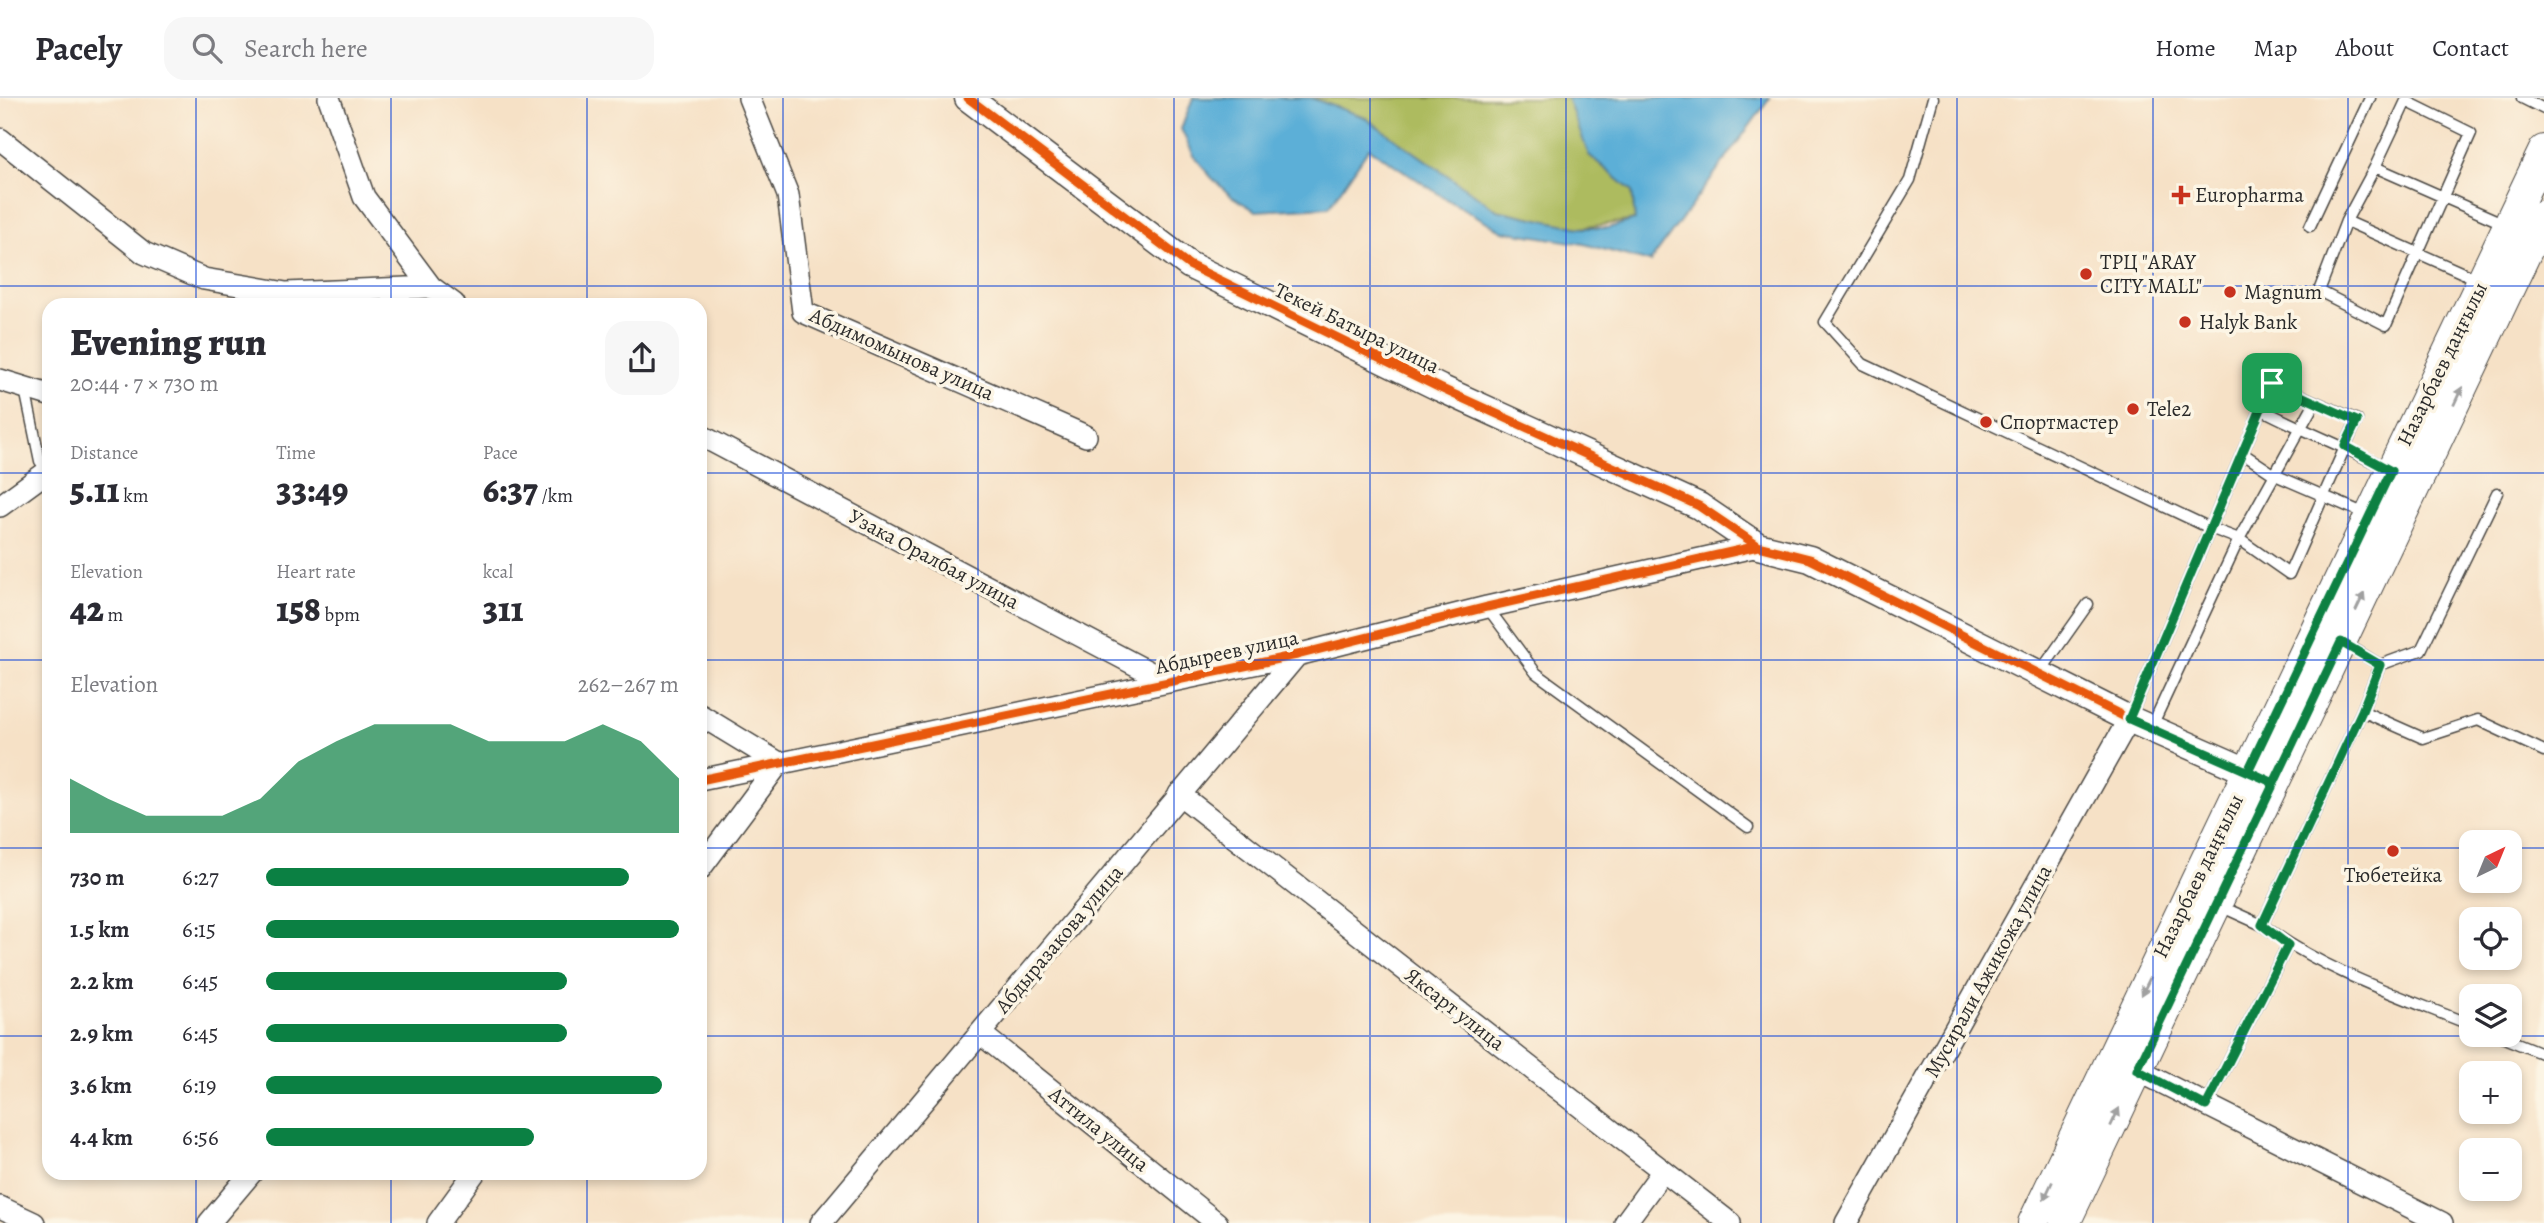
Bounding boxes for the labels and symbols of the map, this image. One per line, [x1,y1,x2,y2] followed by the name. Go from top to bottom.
[2195,181,2304,209] place label: Europharma
[2173,187,2189,203] marker: Europharma
[2100,248,2202,300] place label: ТРЦ "ARAY CITY MALL"
[2078,266,2094,282] marker: ТРЦ "ARAY CITY MALL"
[1270,276,1444,380] street label: Текей Батыра улица
[2390,277,2494,451] street label: Назарбаев даңғылы
[2244,278,2322,306] place label: Magnum
[2222,284,2238,300] marker: Magnum
[805,300,999,407] street label: Абдимомынова улица
[2199,308,2298,336] place label: Halyk Bank
[2177,314,2193,330] marker: Halyk Bank
[2242,353,2302,413] pin
[2452,386,2464,406] one-way arrow
[2147,395,2191,423] place label: Tele2
[2125,401,2141,417] marker: Tele2
[2000,408,2118,436] place label: Спортмастер
[1978,414,1994,430] marker: Спортмастер
[844,502,1024,616] street label: Узака Оралбая улица
[2354,592,2366,612] one-way arrow
[1152,623,1301,681] street label: Абдыреев улица
[2146,789,2250,963] street label: Назарбаев даңғылы
[2459,830,2522,892] north arrow
[2385,843,2401,859] marker: Тюбетейка
[988,859,1129,1020] street label: Абдыразакова улица
[1918,859,2058,1083] street label: Мусирали Ажикожа улица
[2344,861,2442,889] place label: Тюбетейка
[1399,961,1511,1057] street label: Яксарт улица
[2140,976,2151,996] one-way arrow
[1042,1079,1155,1178] street label: Аттила улица
[2109,1107,2121,1127] one-way arrow
[2042,1181,2053,1202] one-way arrow

